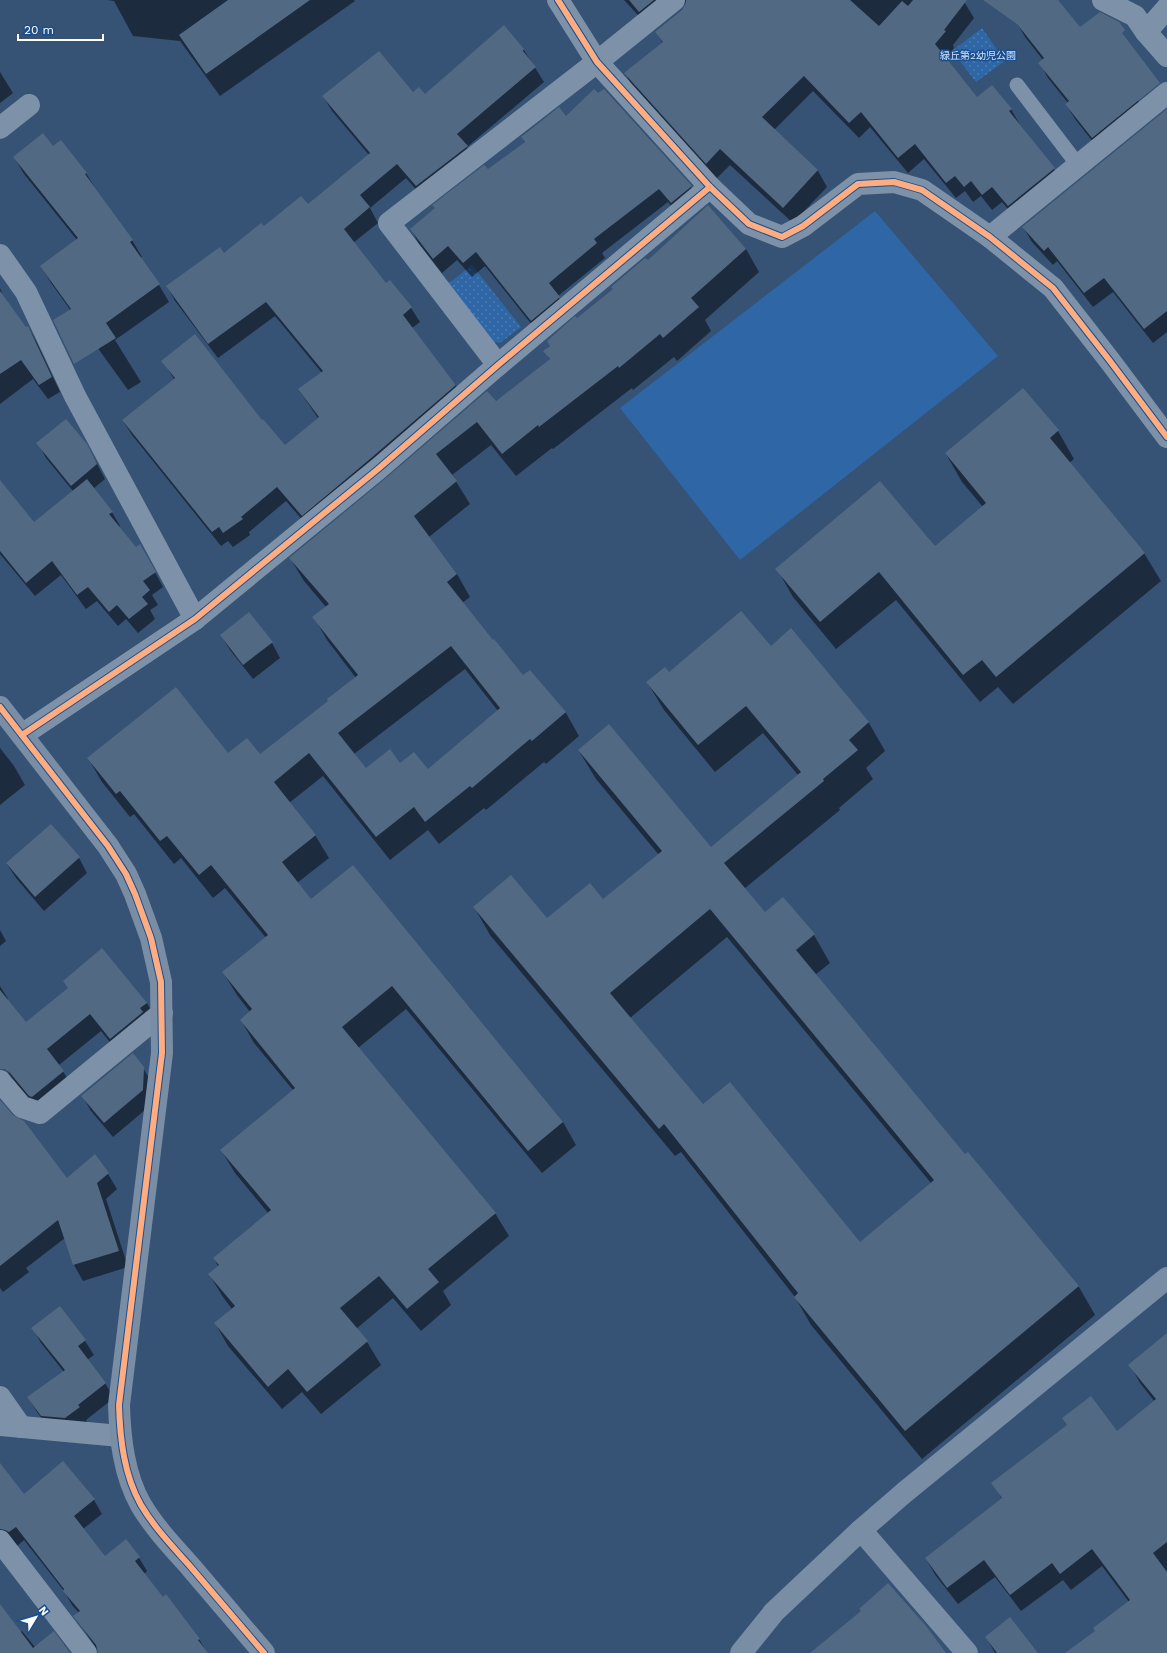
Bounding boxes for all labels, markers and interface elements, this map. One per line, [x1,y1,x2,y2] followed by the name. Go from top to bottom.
[18,16,103,42] scale bar
[24,23,54,37] text: 20 m
[940,50,1016,61] park label: 緑丘第2幼児公園
[16,1597,56,1637] north arrow
[36,1604,51,1618] text: N

